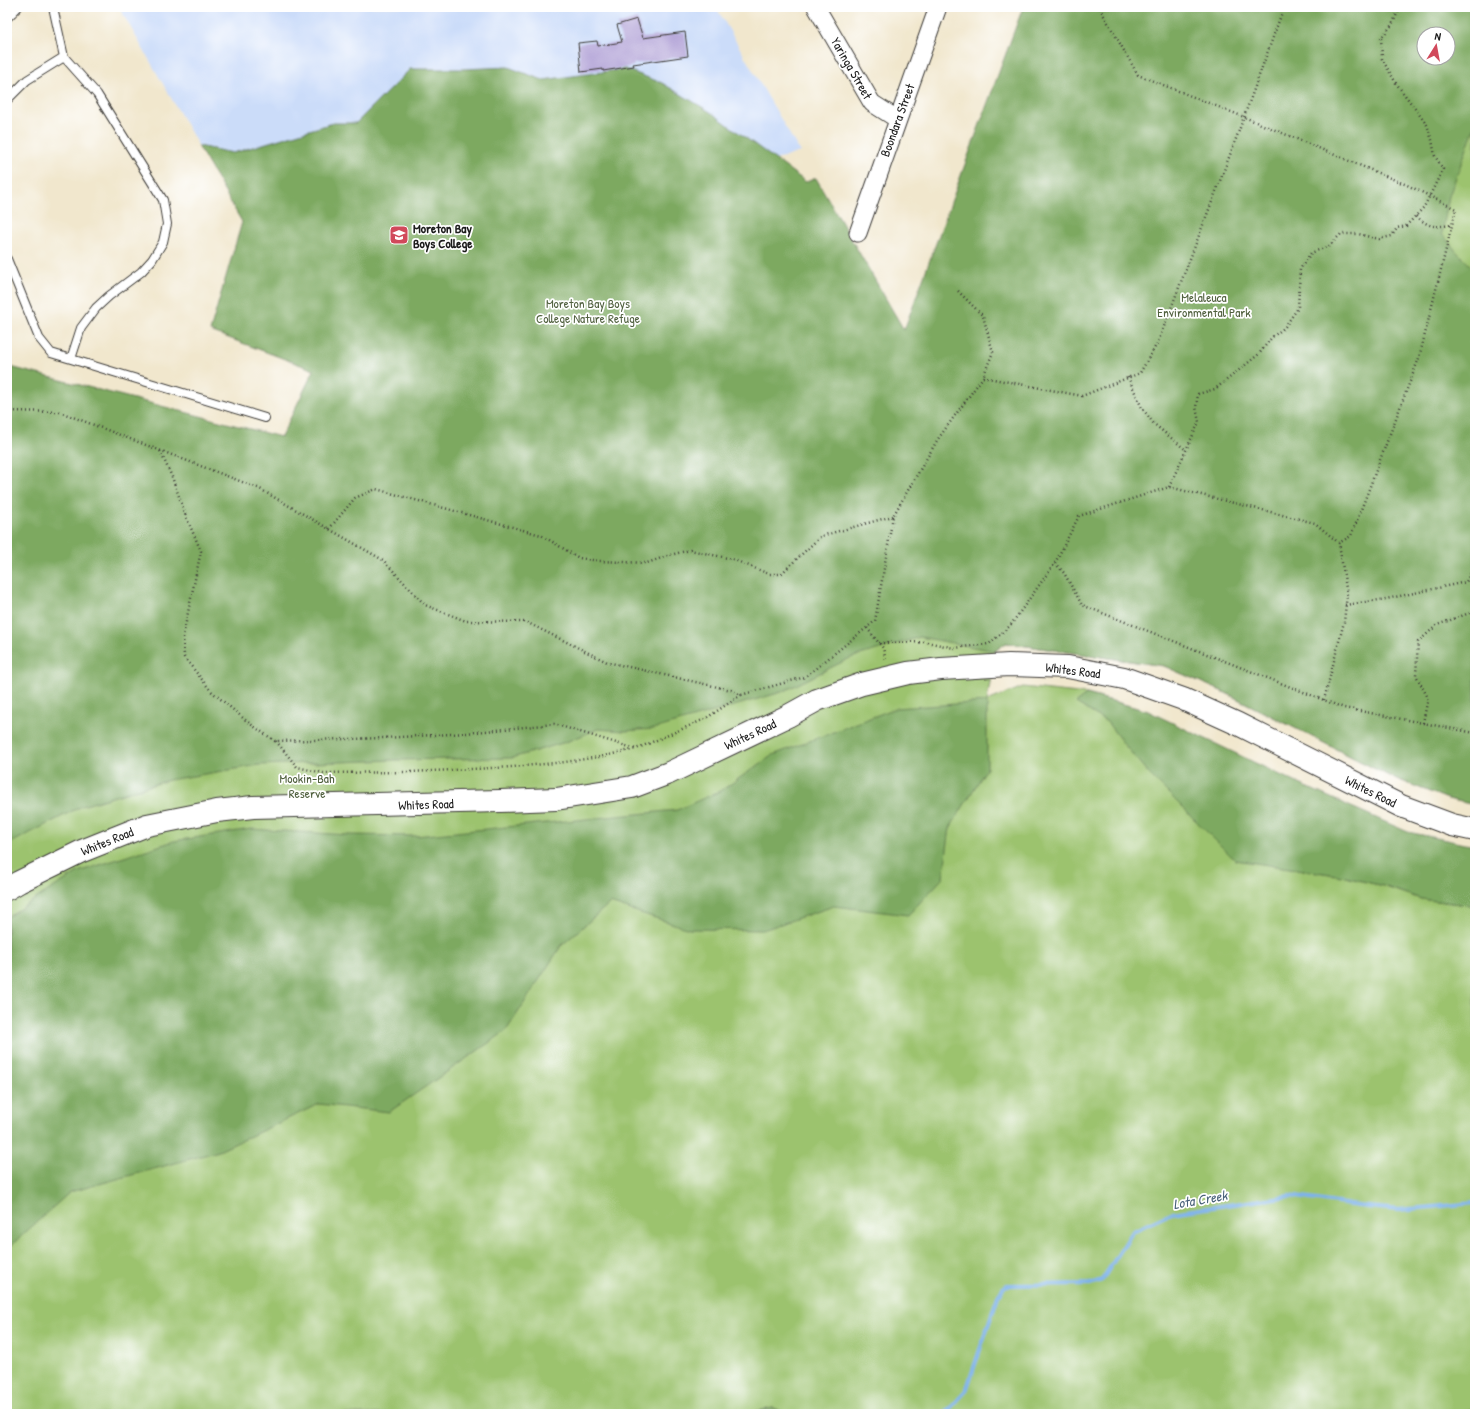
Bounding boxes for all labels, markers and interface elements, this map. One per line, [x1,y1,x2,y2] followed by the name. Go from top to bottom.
[1416,26,1456,66] north arrow
[1434,29,1442,44] text: N
[827,34,877,103] street label: Yaringa Street
[875,80,919,159] street label: Boondara Street
[413,219,473,253] place label: Moreton Bay Boys College
[388,224,410,246] school or university icon: Moreton Bay Boys College
[1157,288,1251,321] park label: Melaleuca Environmental Park
[536,294,640,327] park label: Moreton Bay Boys College Nature Refuge
[1044,658,1102,682] street label: Whites Road
[721,714,779,754] street label: Whites Road
[280,769,335,802] park label: Mookin-Bah Reserve
[1342,771,1400,811] street label: Whites Road
[398,794,454,814] street label: Whites Road
[78,822,136,860] street label: Whites Road
[1172,1185,1230,1213] water label: Lota Creek

